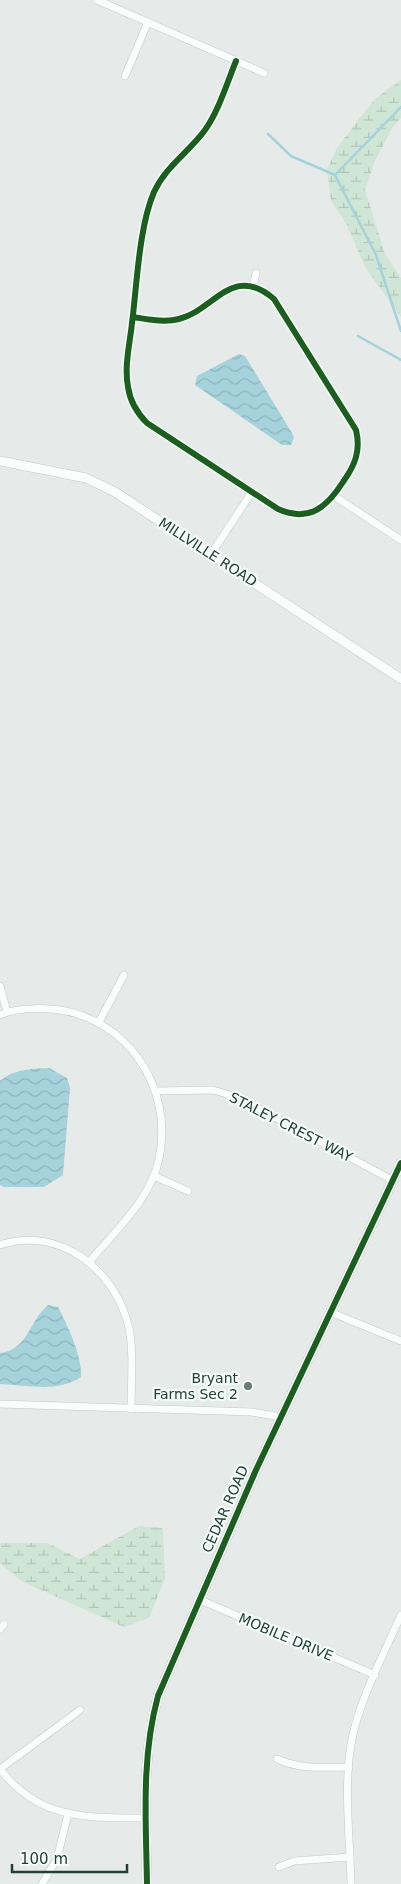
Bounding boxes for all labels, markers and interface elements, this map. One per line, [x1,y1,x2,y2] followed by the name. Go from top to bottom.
[156,514,260,590] street label: MILLVILLE ROAD
[227,1089,356,1165] street label: STALEY CREST WAY
[153,1370,239,1402] place label: Bryant Farms Sec 2
[242,1380,254,1392] marker: Bryant Farms Sec 2
[199,1463,251,1555] street label: CEDAR ROAD
[236,1610,336,1664] street label: MOBILE DRIVE
[12,1842,128,1874] scale bar
[20,1850,68,1868] text: 100 m

